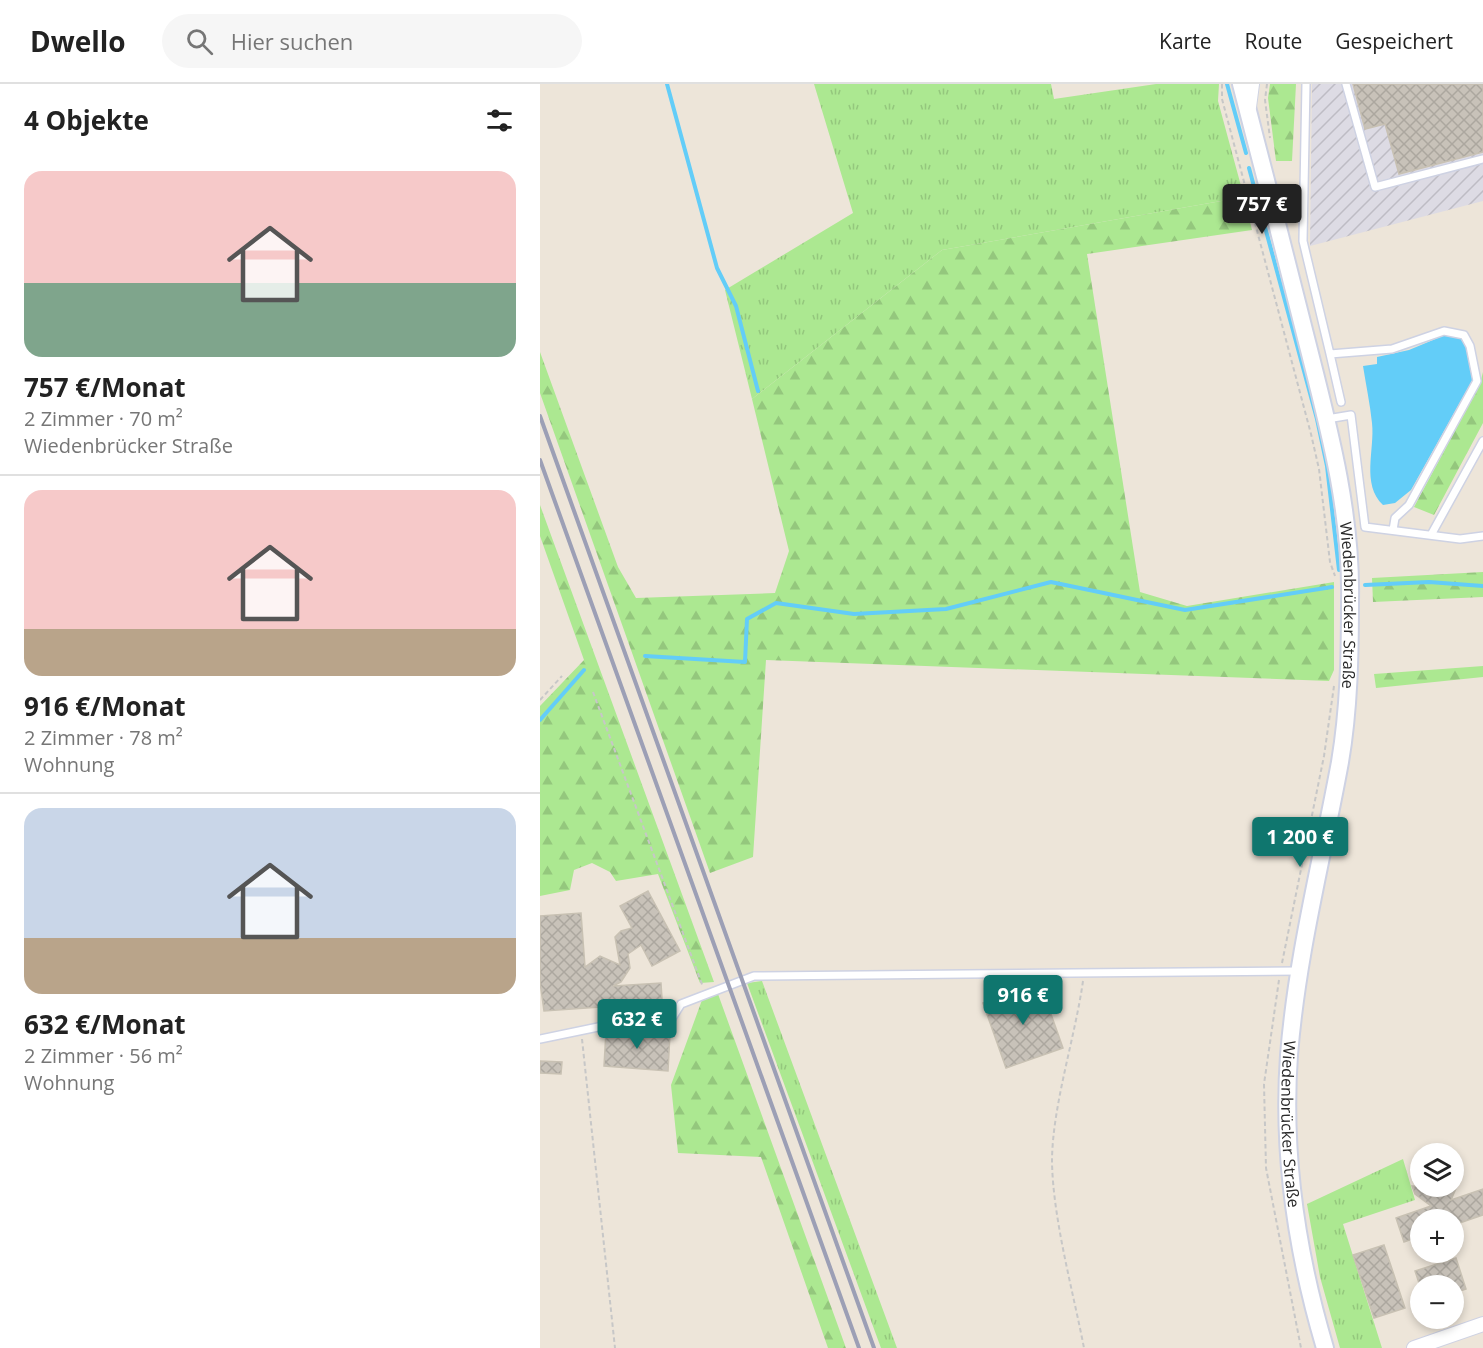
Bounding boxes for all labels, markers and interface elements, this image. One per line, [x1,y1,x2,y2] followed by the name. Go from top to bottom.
[162,14,582,68] search box
[30,22,126,60] text: Dwello
[183,25,216,58] icon: search
[231,26,353,56] text: Hier suchen
[1159,27,1211,55] text: Karte
[1244,27,1302,55] text: Route
[1335,27,1453,55] text: Gespeichert
[24,102,149,138] text: 4 Objekte
[483,104,516,137] icon: filters
[1220,184,1304,235] pin: 757 €
[1237,190,1287,217] text: 757 €
[216,210,324,318] icon: home
[24,369,186,405] text: 757 €/Monat
[24,405,183,432] text: 2 Zimmer · 70 m²
[24,432,233,459] text: Wiedenbrücker Straße
[1335,521,1361,689] street label: Wiedenbrücker Straße
[216,529,324,637] icon: home
[24,688,186,724] text: 916 €/Monat
[24,724,183,751] text: 2 Zimmer · 78 m²
[24,751,114,778] text: Wohnung
[1245,817,1355,868] pin: 1 200 €
[1266,823,1334,850] text: 1 200 €
[216,847,324,955] icon: home
[981,975,1065,1026] pin: 916 €
[998,981,1048,1008] text: 916 €
[595,999,679,1050] pin: 632 €
[612,1005,662,1032] text: 632 €
[24,1006,186,1042] text: 632 €/Monat
[1276,1040,1305,1209] street label: Wiedenbrücker Straße
[24,1042,183,1069] text: 2 Zimmer · 56 m²
[24,1069,114,1096] text: Wohnung
[1410,1143,1464,1329] map controls
[1410,1143,1464,1197] button: layers
[1410,1209,1464,1263] button: +
[1410,1275,1464,1329] button: −

